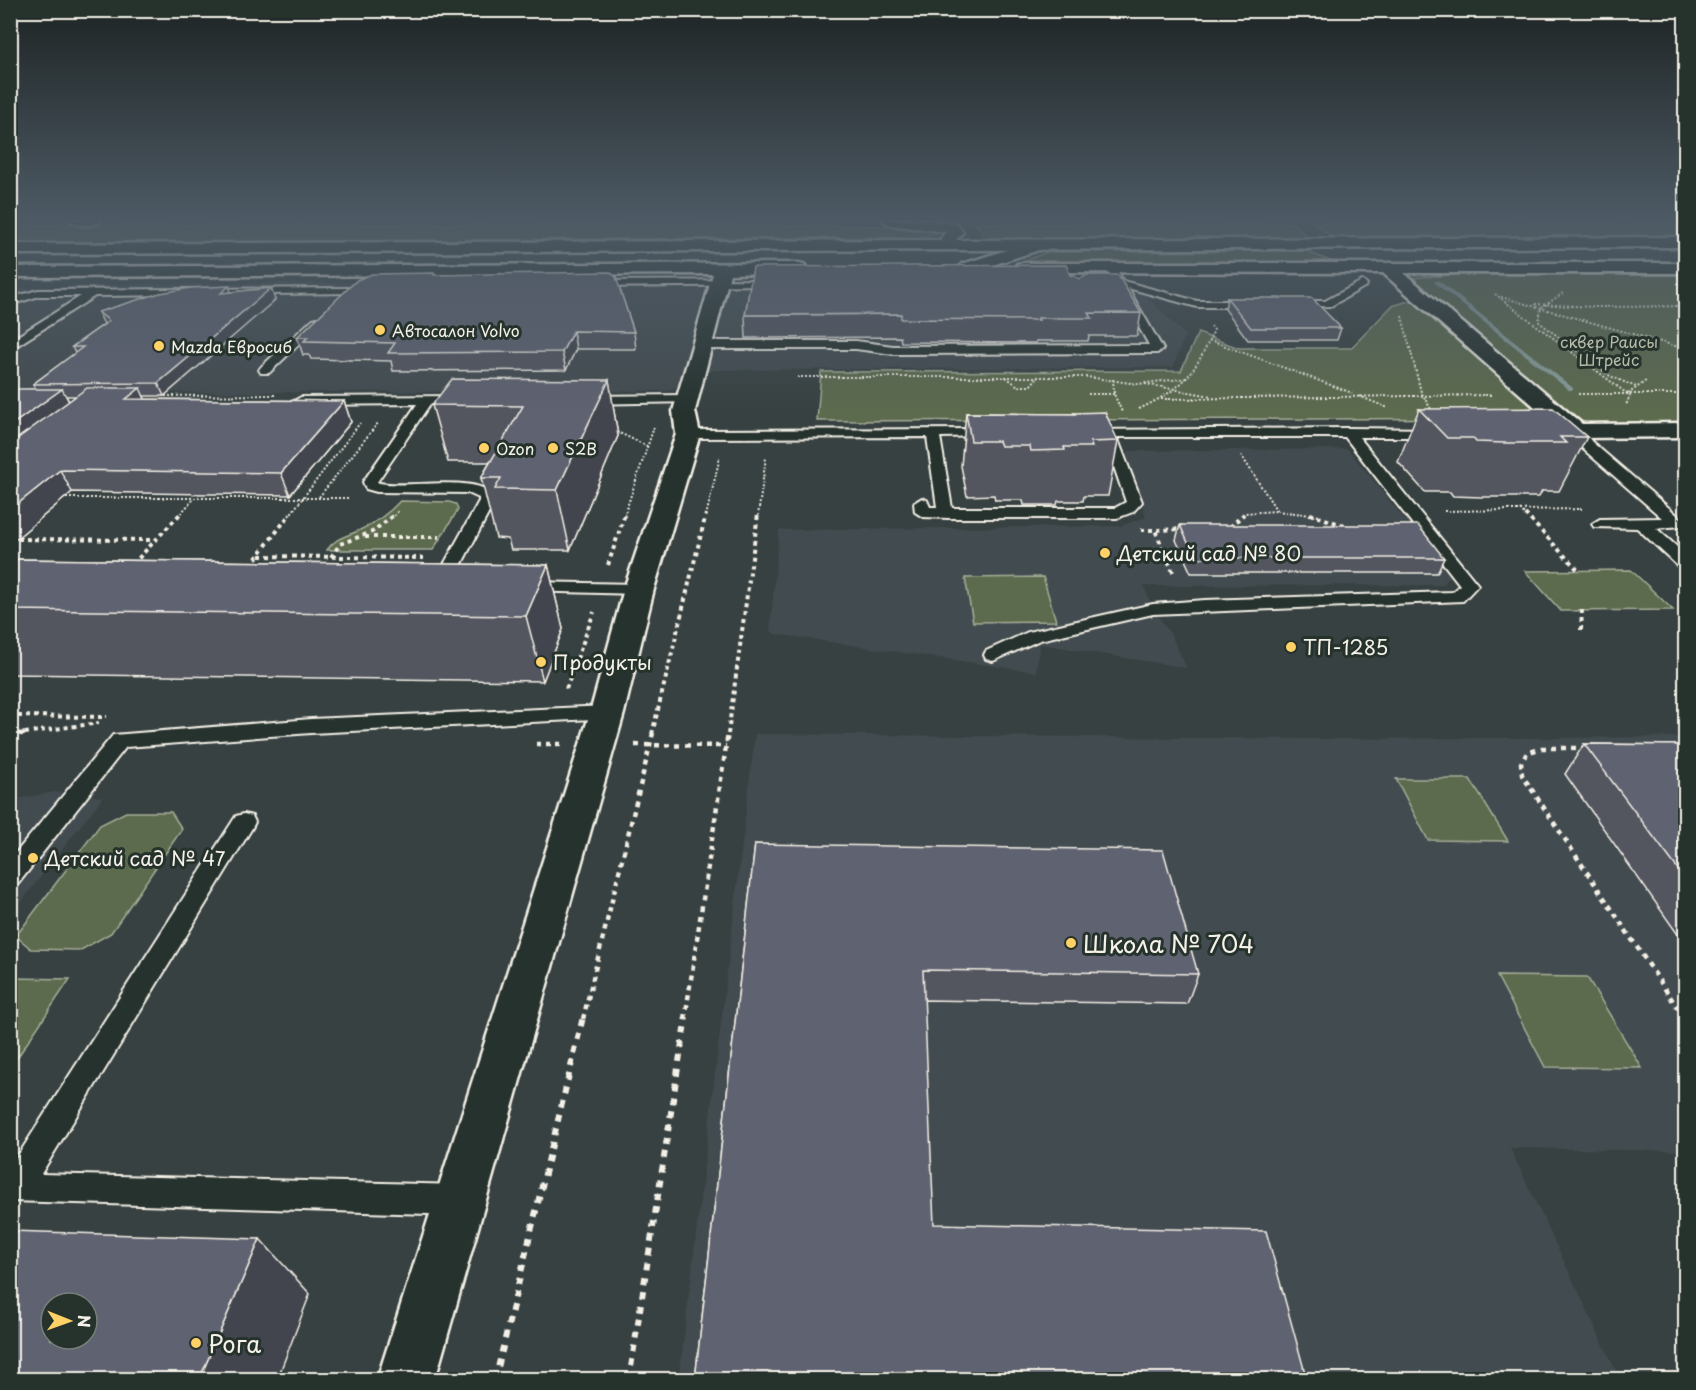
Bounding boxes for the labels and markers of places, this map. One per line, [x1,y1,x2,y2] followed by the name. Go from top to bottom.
[392,318,520,342] place label: Автосалон Volvo
[373,323,387,337] marker: Автосалон Volvo
[171,334,292,358] place label: Mazda Евросиб
[152,339,166,353] marker: Mazda Евросиб
[496,436,534,460] place label: Ozon
[565,436,597,460] place label: S2B
[477,441,491,455] marker: Ozon
[546,441,560,455] marker: S2B
[1116,538,1301,568] place label: Детский сад № 80
[1098,546,1112,560] marker: Детский сад № 80
[1303,632,1388,662] place label: ТП-1285
[1284,640,1298,654] marker: ТП-1285
[553,647,652,677] place label: Продукты
[534,655,548,669] marker: Продукты
[44,843,226,873] place label: Детский сад № 47
[26,851,40,865] marker: Детский сад № 47
[1083,925,1254,961] place label: Школа № 704
[1064,936,1078,950] marker: Школа № 704
[208,1325,261,1361] place label: Рога
[189,1336,203,1350] marker: Рога

